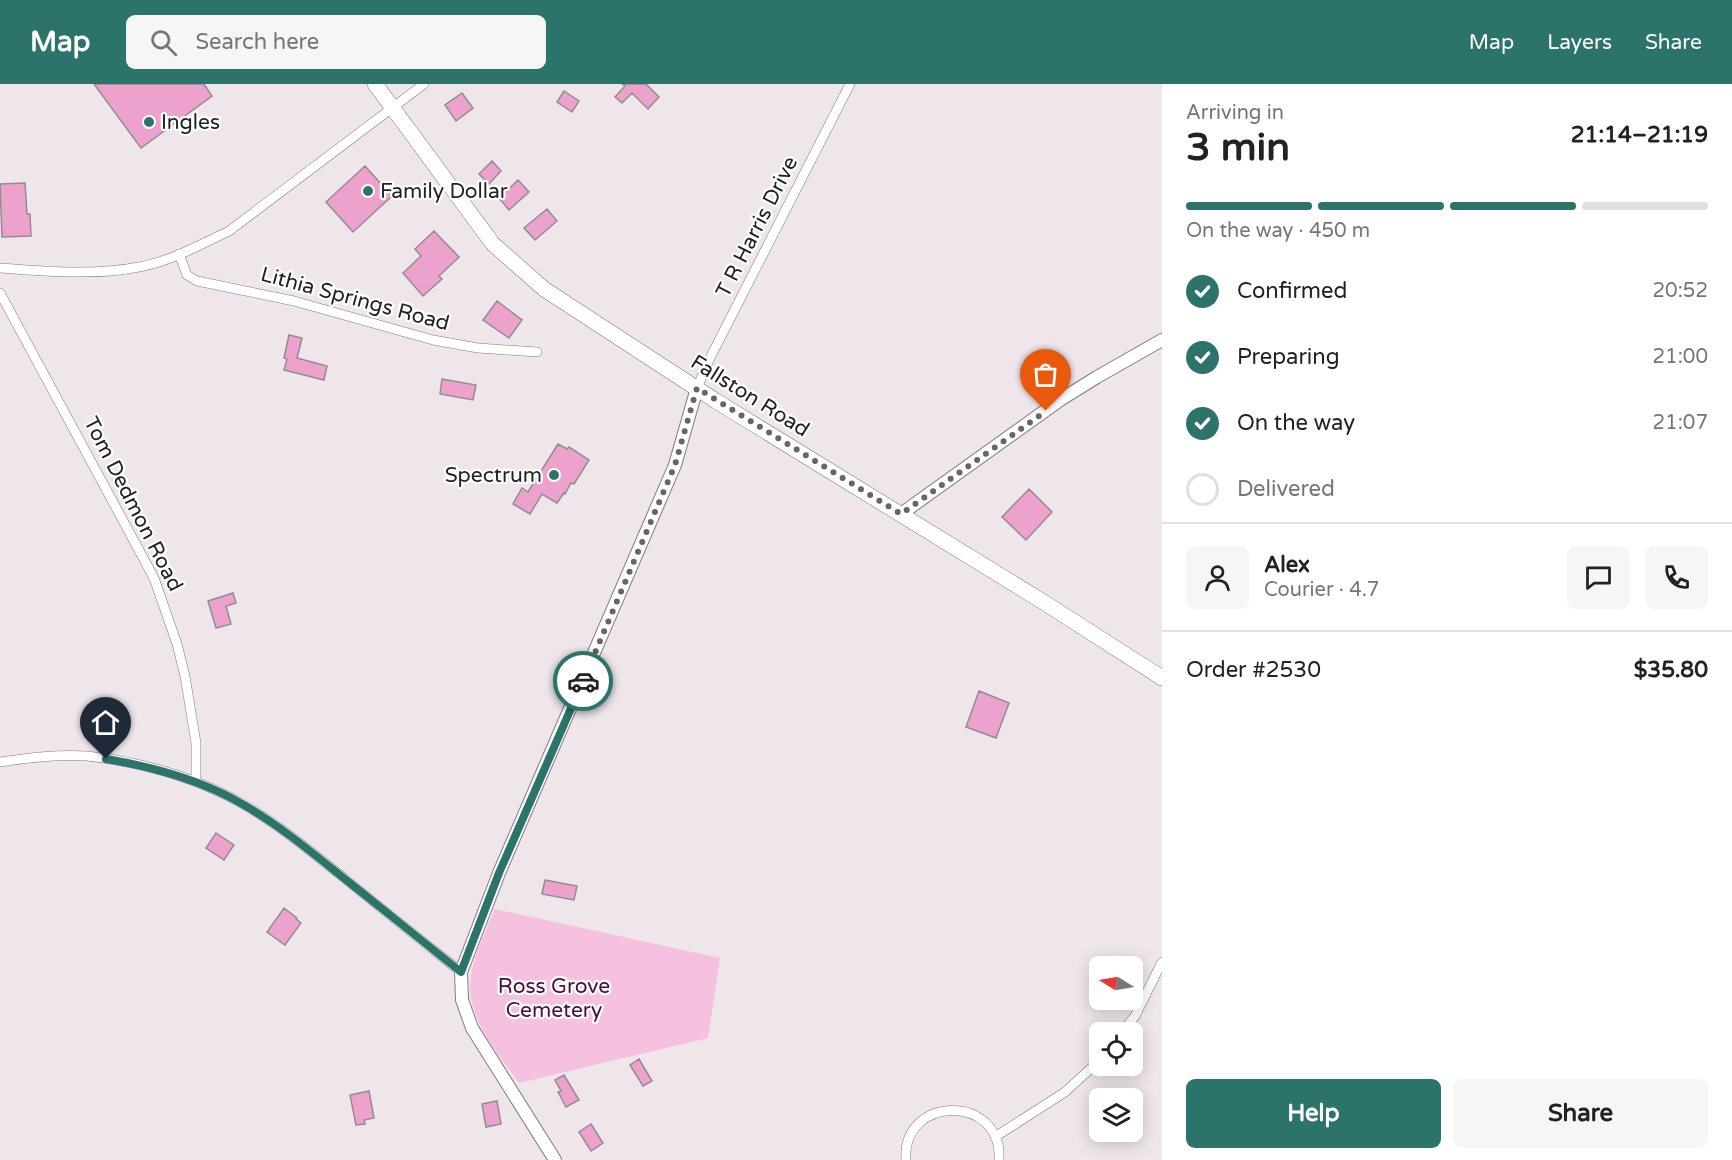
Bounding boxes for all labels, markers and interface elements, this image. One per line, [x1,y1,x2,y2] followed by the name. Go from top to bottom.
[126,15,546,69] search box
[30,25,90,59] text: Map
[147,26,180,59] icon: search
[195,29,319,55] text: Search here
[1469,30,1514,55] text: Map
[1547,30,1612,55] text: Layers
[1645,30,1702,55] text: Share
[1186,101,1284,125] text: Arriving in
[161,110,220,135] place label: Ingles
[142,115,156,129] marker: Ingles
[1571,122,1708,148] text: 21:14–21:19
[1186,124,1290,171] text: 3 min
[711,152,803,302] street label: T R Harris Drive
[380,179,508,204] place label: Family Dollar
[361,184,375,198] marker: Family Dollar
[1186,219,1370,243] text: On the way · 450 m
[258,262,452,336] street label: Lithia Springs Road
[1186,275,1219,308] icon: check
[1237,278,1347,304] text: Confirmed
[1653,279,1708,303] text: 20:52
[1186,341,1219,374] icon: check
[1237,344,1340,370] text: Preparing
[1653,345,1708,369] text: 21:00
[1020,349,1071,411] pin
[686,350,814,442] street label: Fallston Road
[1029,358,1062,391] icon: bag
[1186,407,1219,440] icon: check
[1237,410,1355,436] text: On the way
[1653,411,1708,435] text: 21:07
[78,413,188,595] street label: Tom Dedmon Road
[445,463,542,488] place label: Spectrum
[547,468,561,482] marker: Spectrum
[1237,476,1335,502] text: Delivered
[1186,546,1249,609] button: person
[1567,546,1630,609] button: chat
[1645,546,1708,609] button: phone
[1264,552,1310,578] text: Alex
[1264,578,1379,602] text: Courier · 4.7
[553,651,613,711] courier
[1186,657,1321,683] text: Order #2530
[1634,657,1708,683] text: $35.80
[567,665,600,698] icon: car
[80,697,131,759] pin
[89,706,122,739] icon: home
[1089,956,1143,1010] north arrow
[1089,956,1143,1142] map controls
[498,974,610,1023] park label: Ross Grove Cemetery
[1089,1022,1143,1076] button: locate
[1186,1079,1441,1148] button: Help
[1453,1079,1708,1148] button: Share
[1089,1088,1143,1142] button: layers

